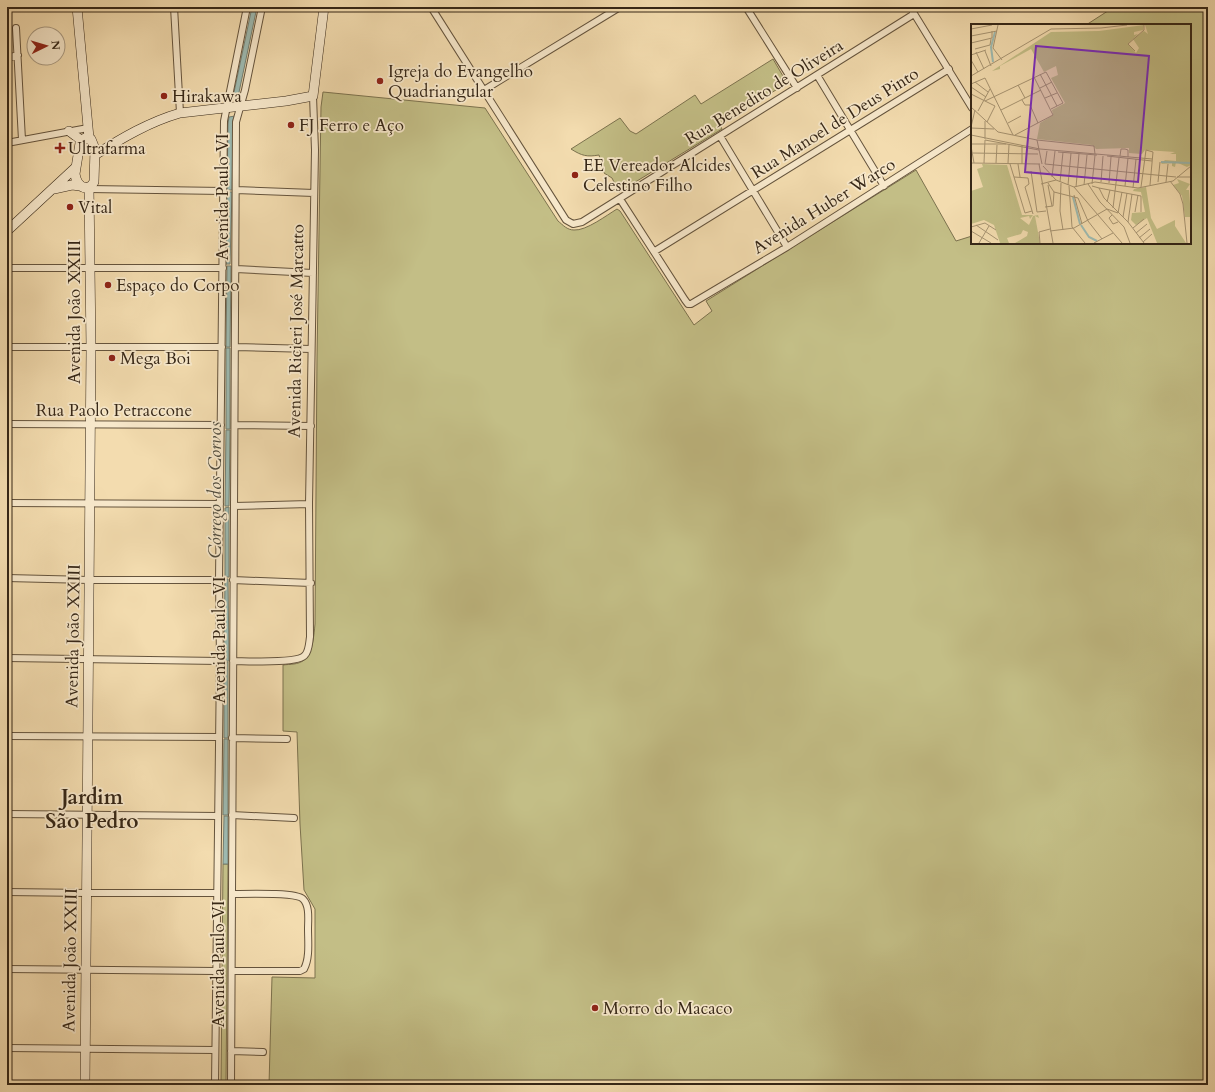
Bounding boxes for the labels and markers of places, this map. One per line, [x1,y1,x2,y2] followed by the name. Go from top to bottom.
[388,60,533,103] place label: Igreja do Evangelho Quadriangular
[375,76,385,86] marker: Igreja do Evangelho Quadriangular
[172,85,243,108] place label: Hirakawa
[159,91,169,101] marker: Hirakawa
[299,114,404,137] place label: FJ Ferro e Aço
[286,120,296,130] marker: FJ Ferro e Aço
[68,137,146,160] place label: Ultrafarma
[55,143,65,153] marker: Ultrafarma
[583,154,731,197] place label: EE Vereador Alcides Celestino Filho
[570,170,580,180] marker: EE Vereador Alcides Celestino Filho
[78,196,113,219] place label: Vital
[65,202,75,212] marker: Vital
[116,274,240,297] place label: Espaço do Corpo
[103,280,113,290] marker: Espaço do Corpo
[120,347,191,370] place label: Mega Boi
[107,353,117,363] marker: Mega Boi
[603,997,733,1020] place label: Morro do Macaco
[590,1003,600,1013] marker: Morro do Macaco

